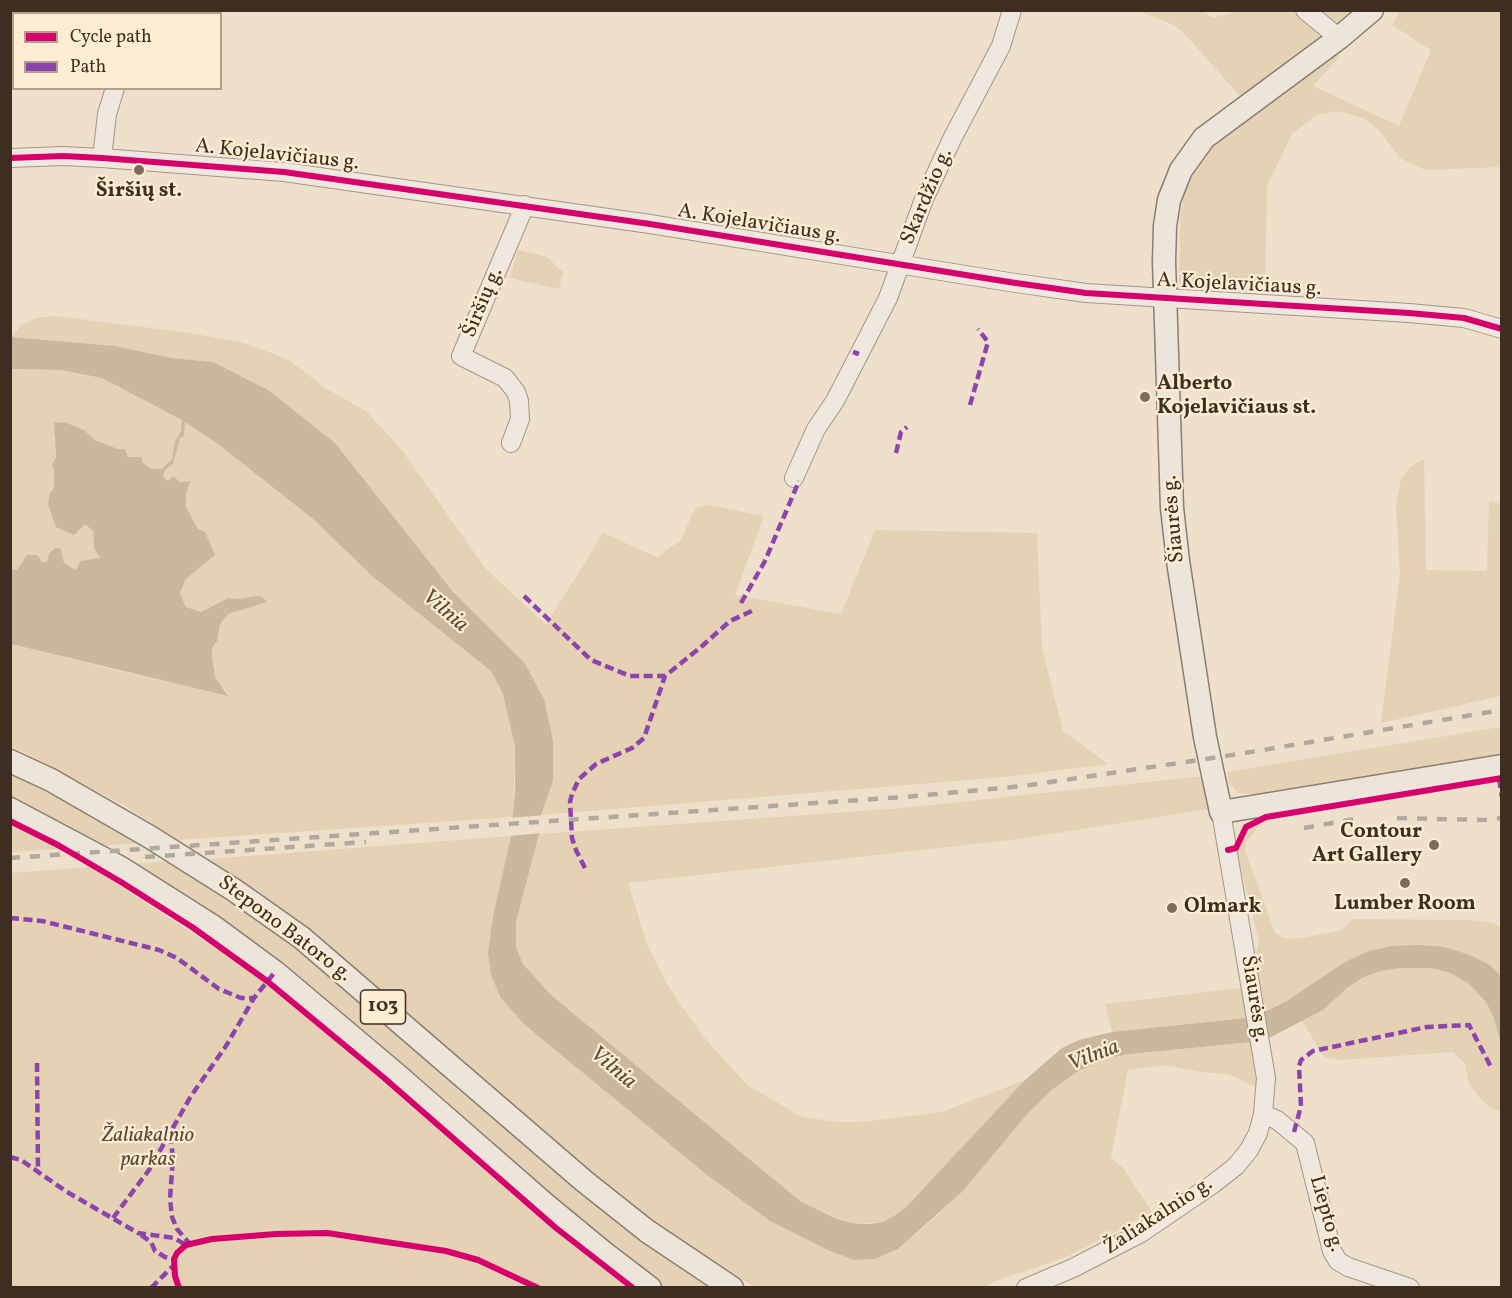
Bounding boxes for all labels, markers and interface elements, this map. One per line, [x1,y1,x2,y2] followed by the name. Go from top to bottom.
[12,12,222,90] legend
[70,25,152,50] text: Cycle path
[70,55,106,80] text: Path
[194,135,360,177] street label: A. Kojelavičiaus g.
[896,145,960,249] street label: Skardžio g.
[132,163,146,177] marker: Širšių st.
[96,179,182,205] place label: Širšių st.
[676,200,842,250] street label: A. Kojelavičiaus g.
[458,264,510,342] street label: Širšių g.
[1156,269,1322,303] street label: A. Kojelavičiaus g.
[1157,372,1316,422] place label: Alberto Kojelavičiaus st.
[1138,390,1152,404] marker: Alberto Kojelavičiaus st.
[1159,474,1191,564] street label: Šiaurės g.
[415,585,473,639] water label: Vilnia
[1312,820,1422,870] place label: Contour Art Gallery
[1427,838,1441,852] marker: Contour Art Gallery
[212,871,356,989] street label: Stepono Batoro g.
[1398,876,1412,890] marker: Lumber Room
[1334,892,1476,918] place label: Lumber Room
[1184,895,1261,921] place label: Olmark
[1165,901,1179,915] marker: Olmark
[1234,954,1272,1044] street label: Šiaurės g.
[360,990,406,1024] road number: 103
[1065,1035,1123,1079] water label: Vilnia
[583,1042,641,1096] water label: Vilnia
[102,1124,194,1174] park label: Žaliakalnio parkas
[1100,1172,1218,1262] street label: Žaliakalnio g.
[1302,1173,1348,1255] street label: Liepto g.

